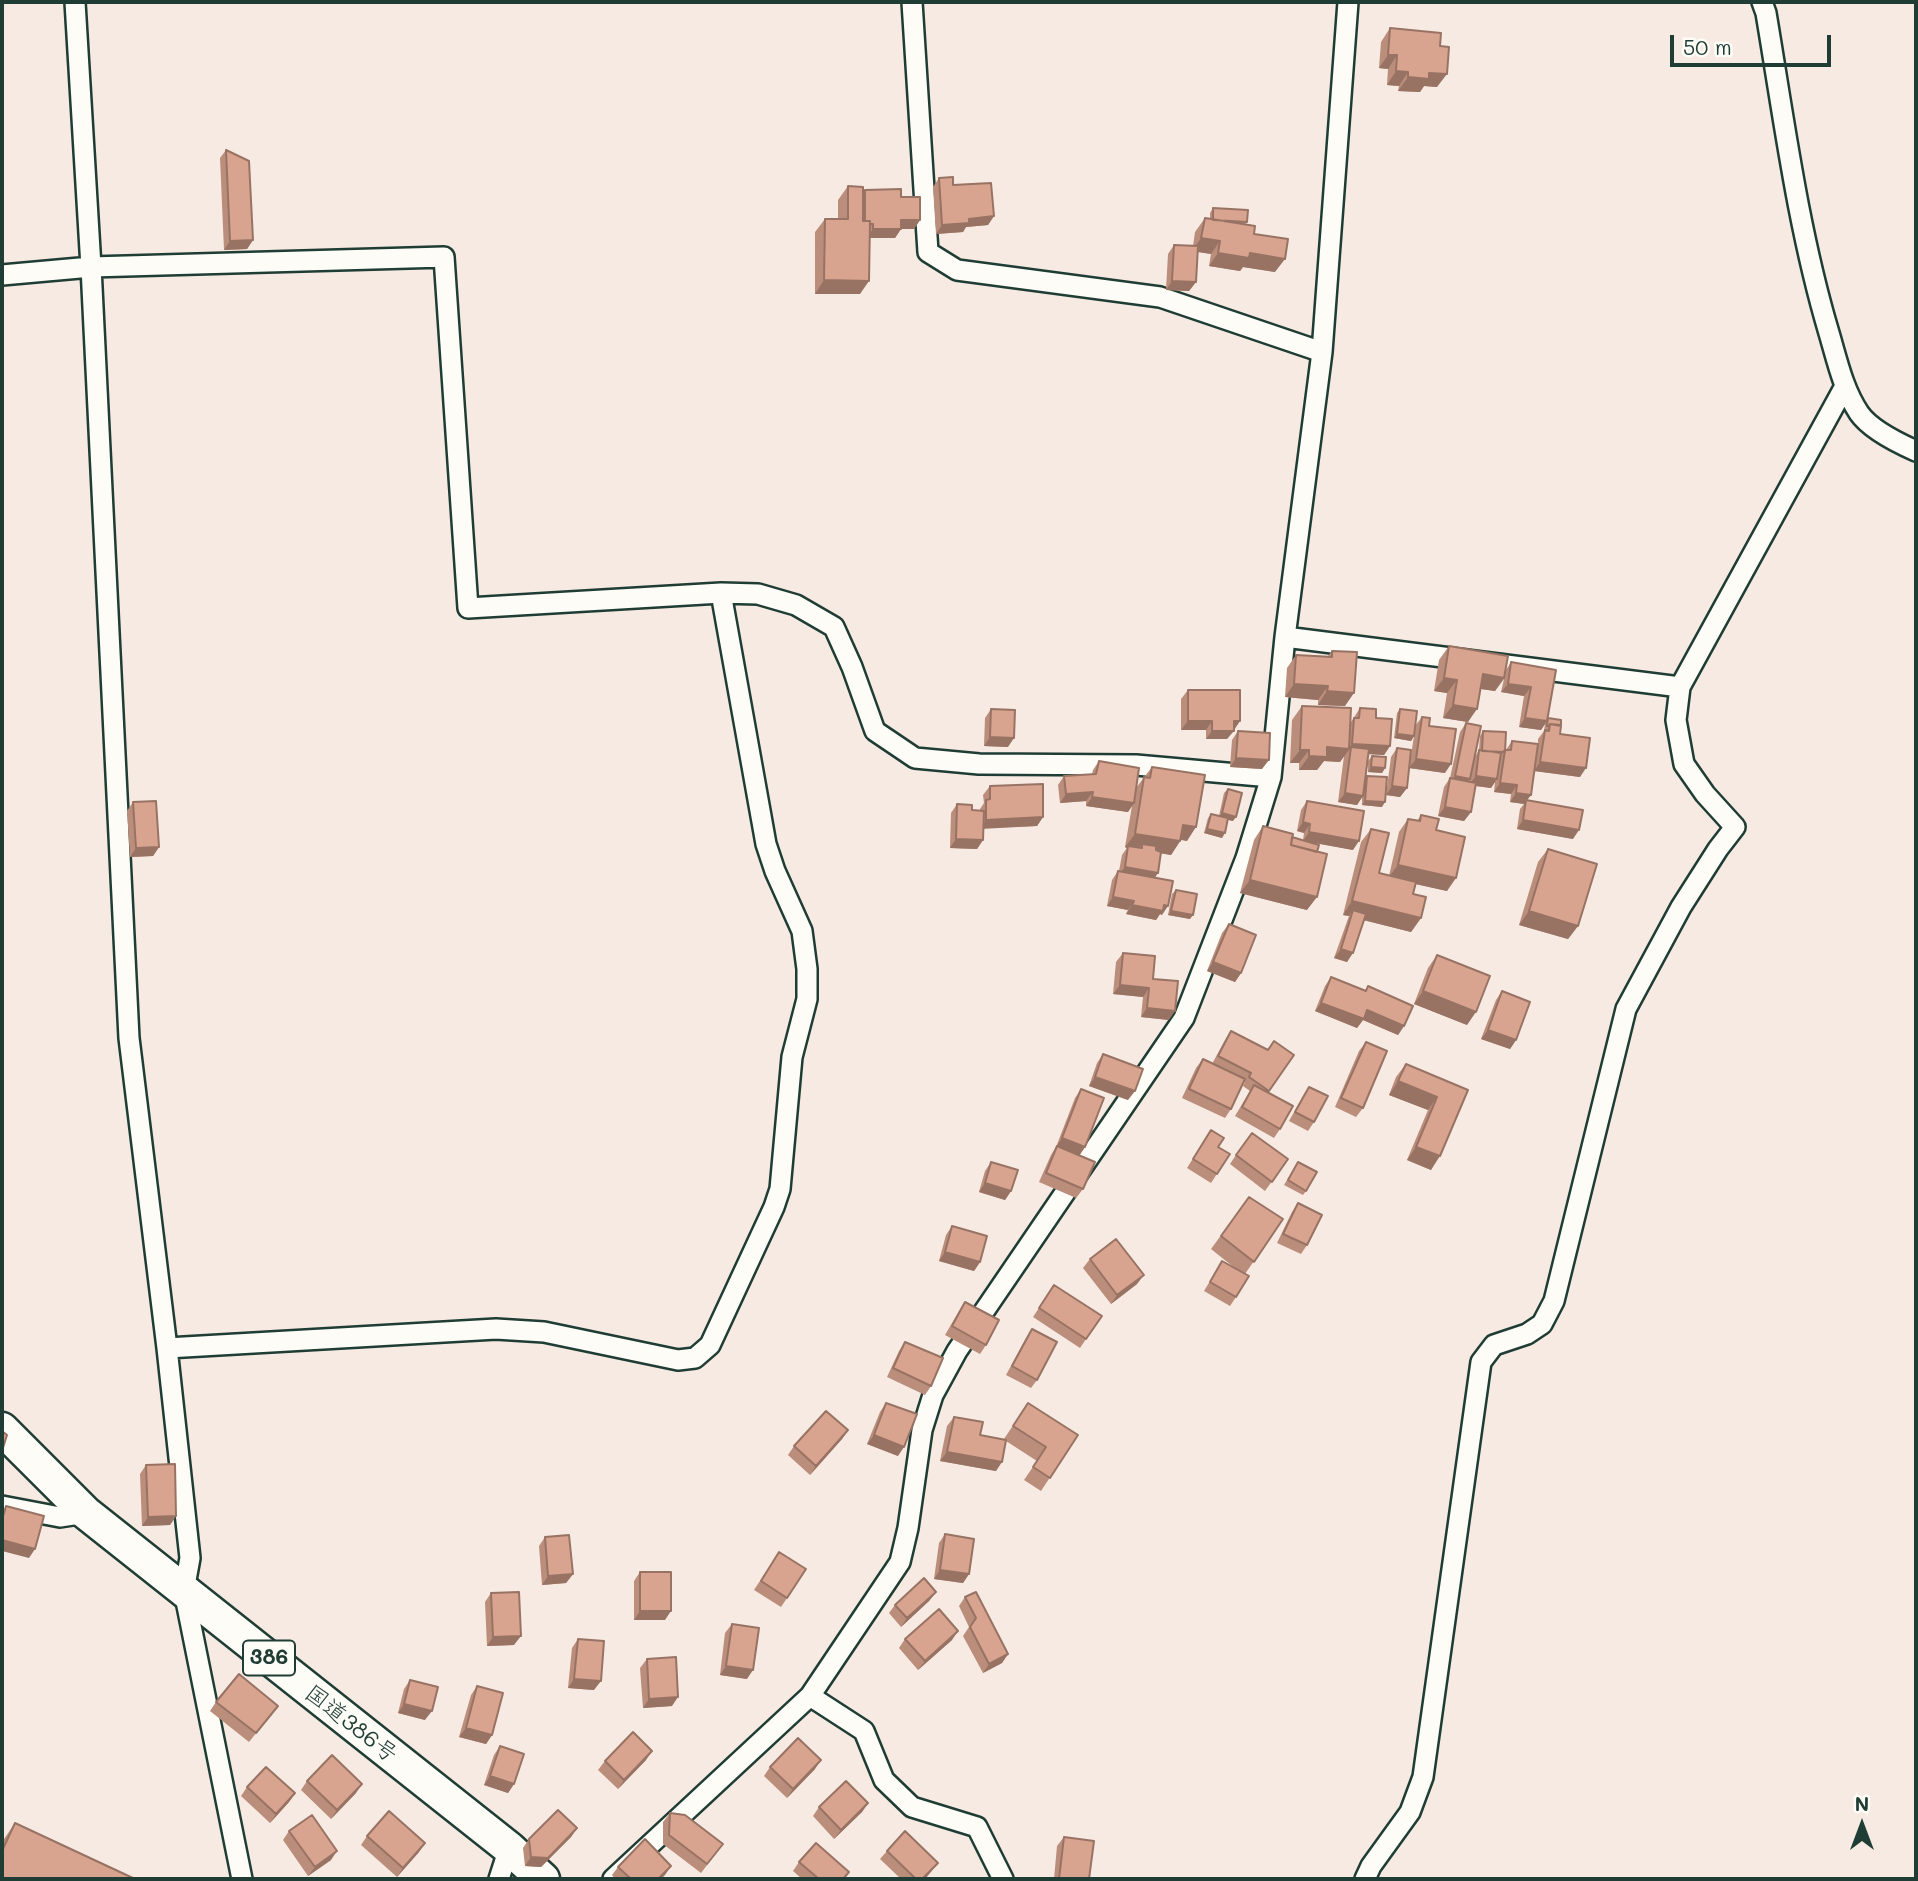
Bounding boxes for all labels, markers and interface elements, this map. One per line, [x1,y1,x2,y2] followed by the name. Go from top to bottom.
[1673,21,1834,65] scale bar
[1683,33,1732,60] text: 50 m
[243,1640,295,1676] road number: 386
[299,1679,403,1769] street label: 国道386号
[1827,1790,1897,1860] north arrow
[1855,1791,1869,1816] text: N

